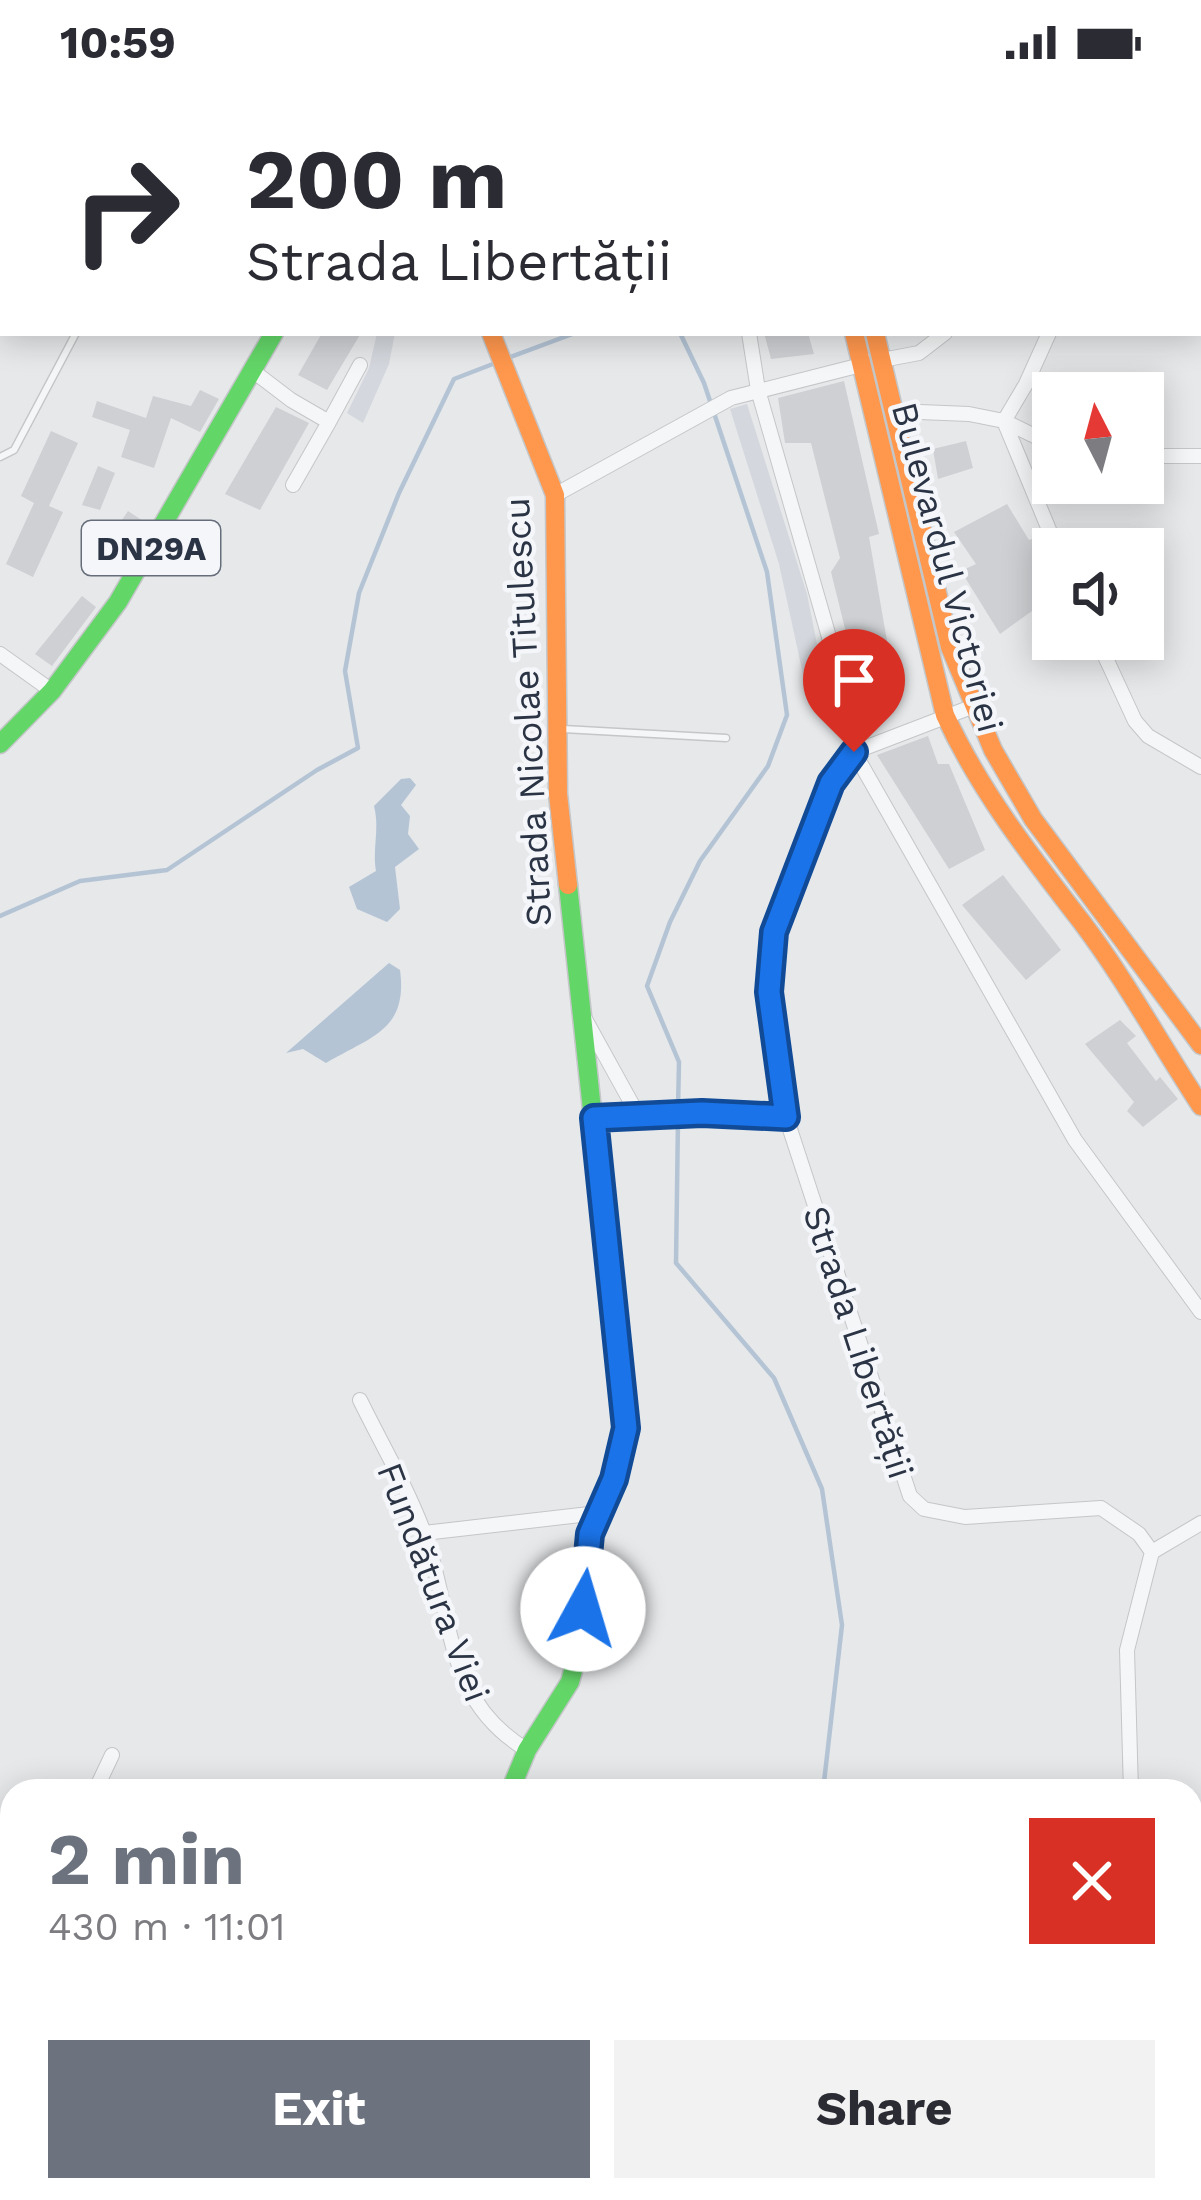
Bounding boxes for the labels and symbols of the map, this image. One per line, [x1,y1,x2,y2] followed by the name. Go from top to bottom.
[1032,372,1164,504] north arrow
[883,398,1011,737] street label: Bulevardul Victoriei
[496,496,560,928] street label: Strada Nicolae Titulescu
[82,521,220,575] road number: DN29A
[803,629,905,752] pin
[794,1201,922,1484] street label: Strada Libertății
[368,1457,498,1708] street label: Fundătura Viei
[520,1546,646,1672] position arrow

